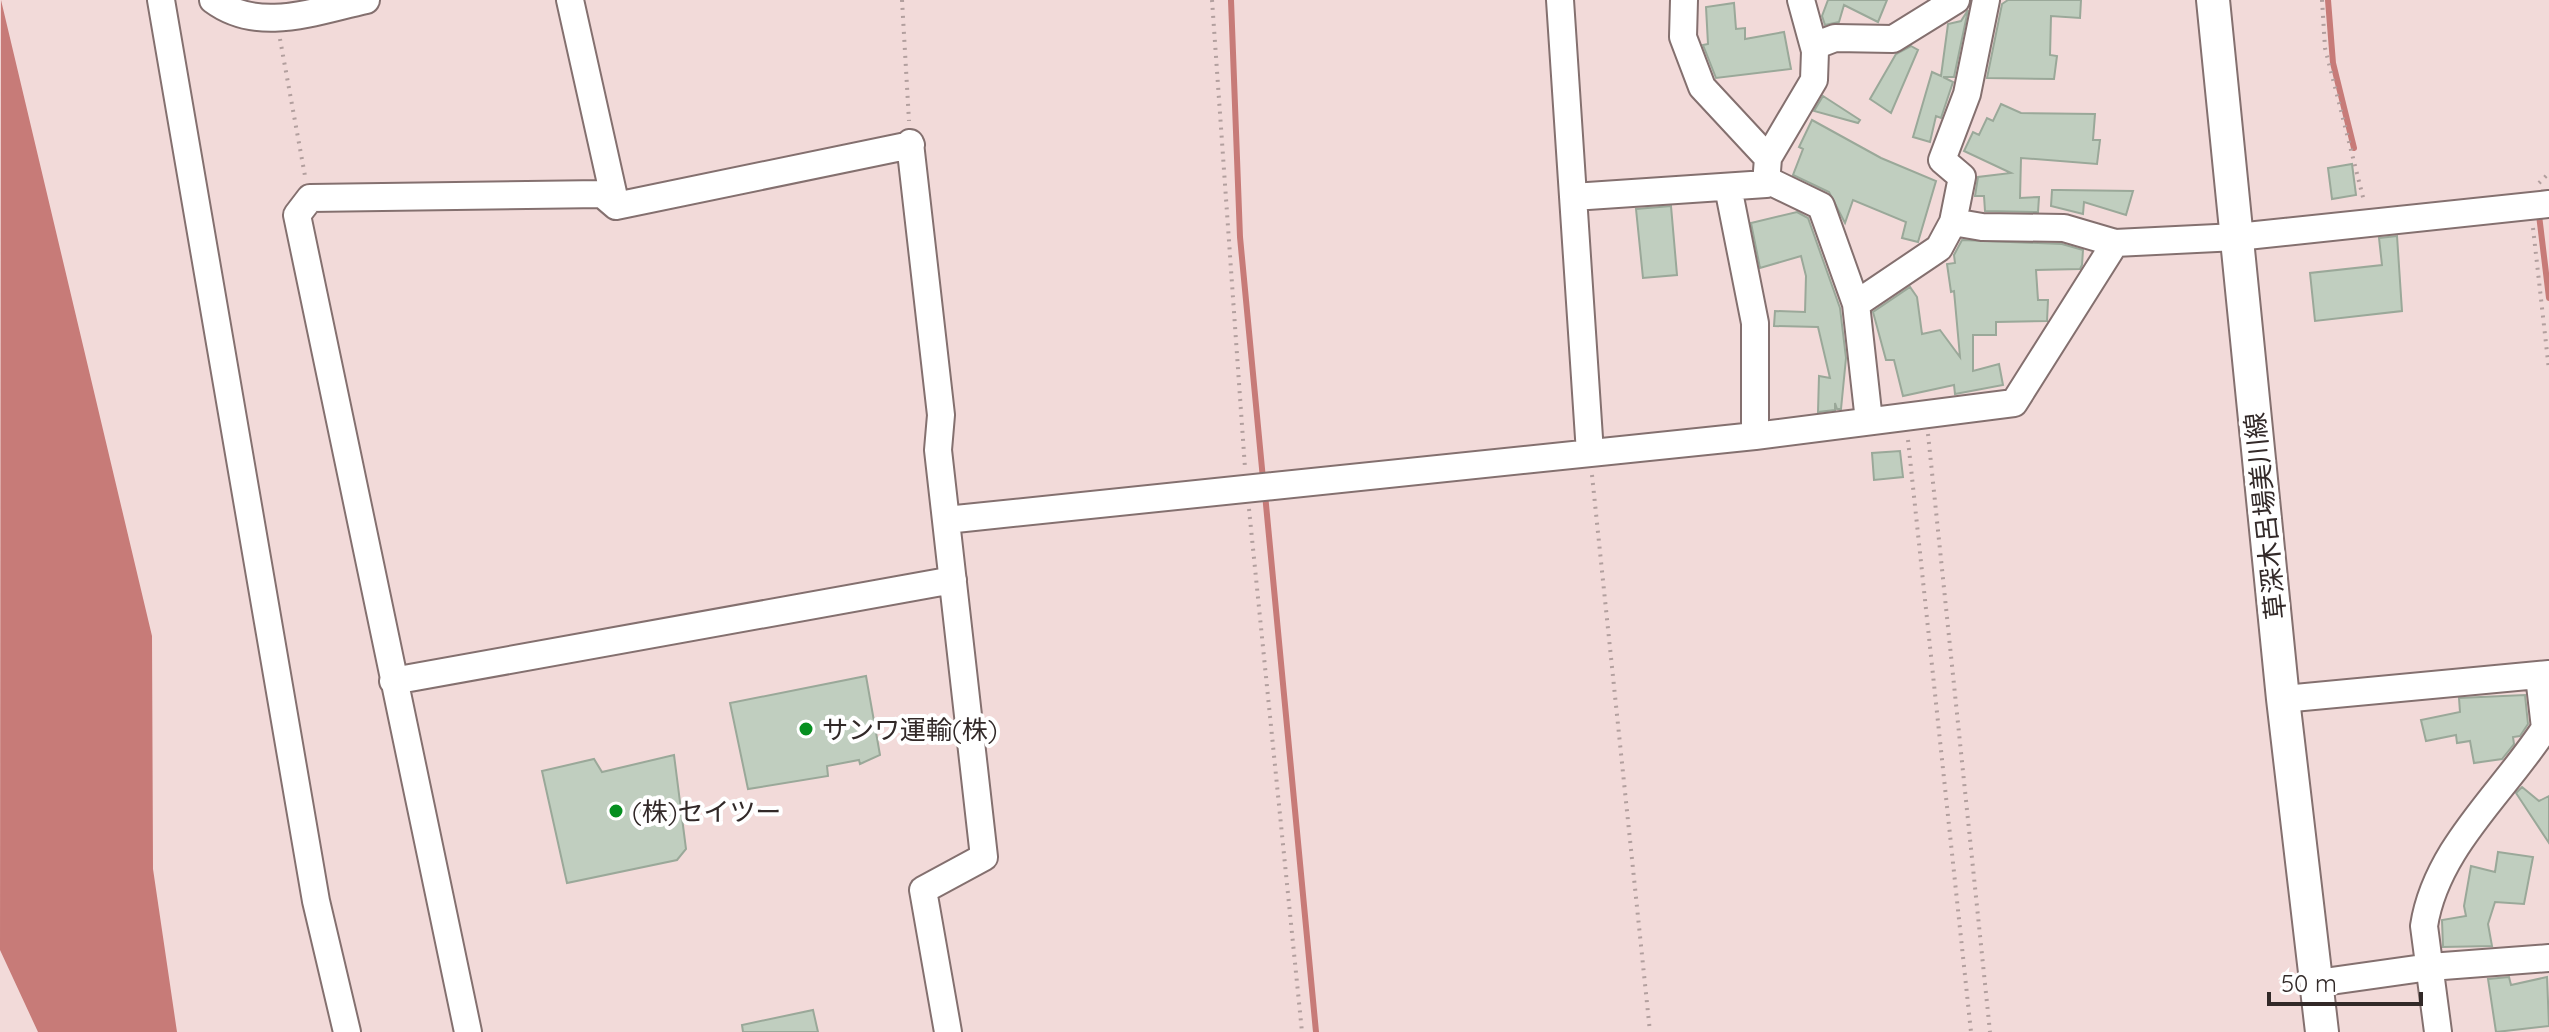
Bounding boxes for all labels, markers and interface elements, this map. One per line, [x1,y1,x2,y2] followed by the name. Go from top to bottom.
[2238,411,2292,621] street label: 草深木呂場美川線
[822,713,997,746] place label: サンワ運輸(株)
[797,720,815,738] marker: サンワ運輸(株)
[632,795,781,828] place label: (株)セイツー
[607,802,625,820] marker: (株)セイツー
[2269,956,2421,1006] scale bar
[2281,968,2337,998] text: 50 m

